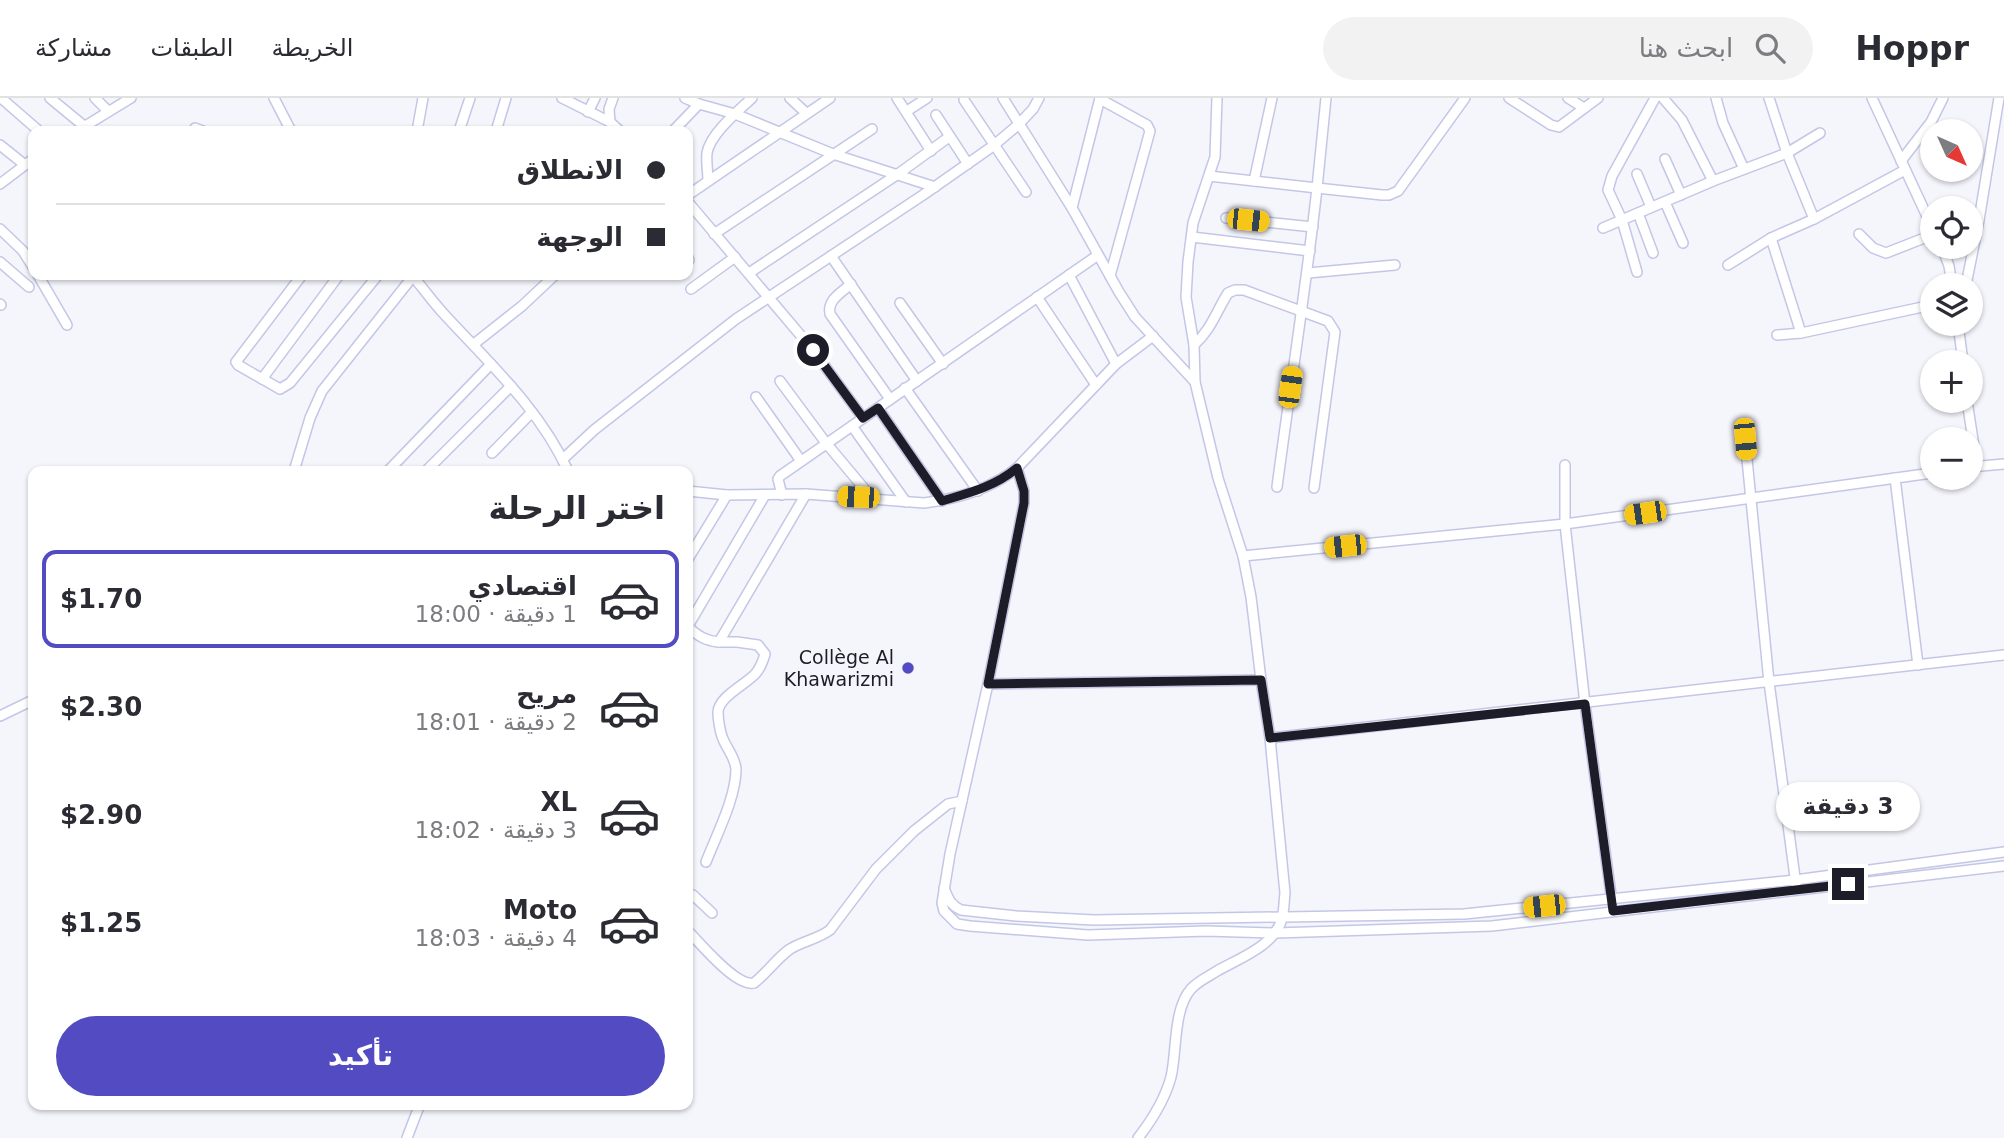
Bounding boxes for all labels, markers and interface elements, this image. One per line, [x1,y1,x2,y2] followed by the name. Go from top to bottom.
[1323,17,1813,80] search box
[1751,29,1789,67] icon: search
[1855,29,1969,68] text: Hoppr
[1639,33,1733,63] text: ابحث هنا
[35,34,112,62] text: مشاركة
[150,34,233,62] text: الطبقات
[271,34,353,62] text: الخريطة
[1920,119,1983,182] north arrow
[1920,119,1983,490] map controls
[517,155,623,185] text: الانطلاق
[1920,196,1983,259] button: locate
[1227,207,1270,233] car
[536,222,623,252] text: الوجهة
[1920,273,1983,336] button: layers
[797,334,829,366] route start
[1920,350,1983,413] button: +
[1277,365,1304,409] car
[1733,417,1758,461] car
[1920,427,1983,490] button: −
[837,486,880,508] car
[488,489,665,527] text: اختر الرحلة
[1623,500,1668,526] car
[1324,533,1367,559] car
[598,568,661,631] icon: car
[468,571,577,601] text: اقتصادي
[60,584,142,614] text: $1.70
[415,601,577,627] text: 1 دقيقة · 18:00
[784,646,894,690] place label: Collège Al Khawarizmi
[900,660,916,676] marker: Collège Al Khawarizmi
[598,676,661,739] icon: car
[516,679,577,709] text: مريح
[60,692,142,722] text: $2.30
[415,709,577,735] text: 2 دقيقة · 18:01
[1776,782,1920,832] callout: 3 دقيقة
[598,784,661,847] icon: car
[540,787,577,817] text: XL
[1803,793,1893,819] text: 3 دقيقة
[60,800,142,830] text: $2.90
[415,817,577,843] text: 3 دقيقة · 18:02
[1832,868,1864,900] route end
[598,892,661,955] icon: car
[1523,893,1566,919] car
[503,895,577,925] text: Moto
[60,908,142,938] text: $1.25
[415,925,577,951] text: 4 دقيقة · 18:03
[56,1016,665,1096] button: تأكيد

